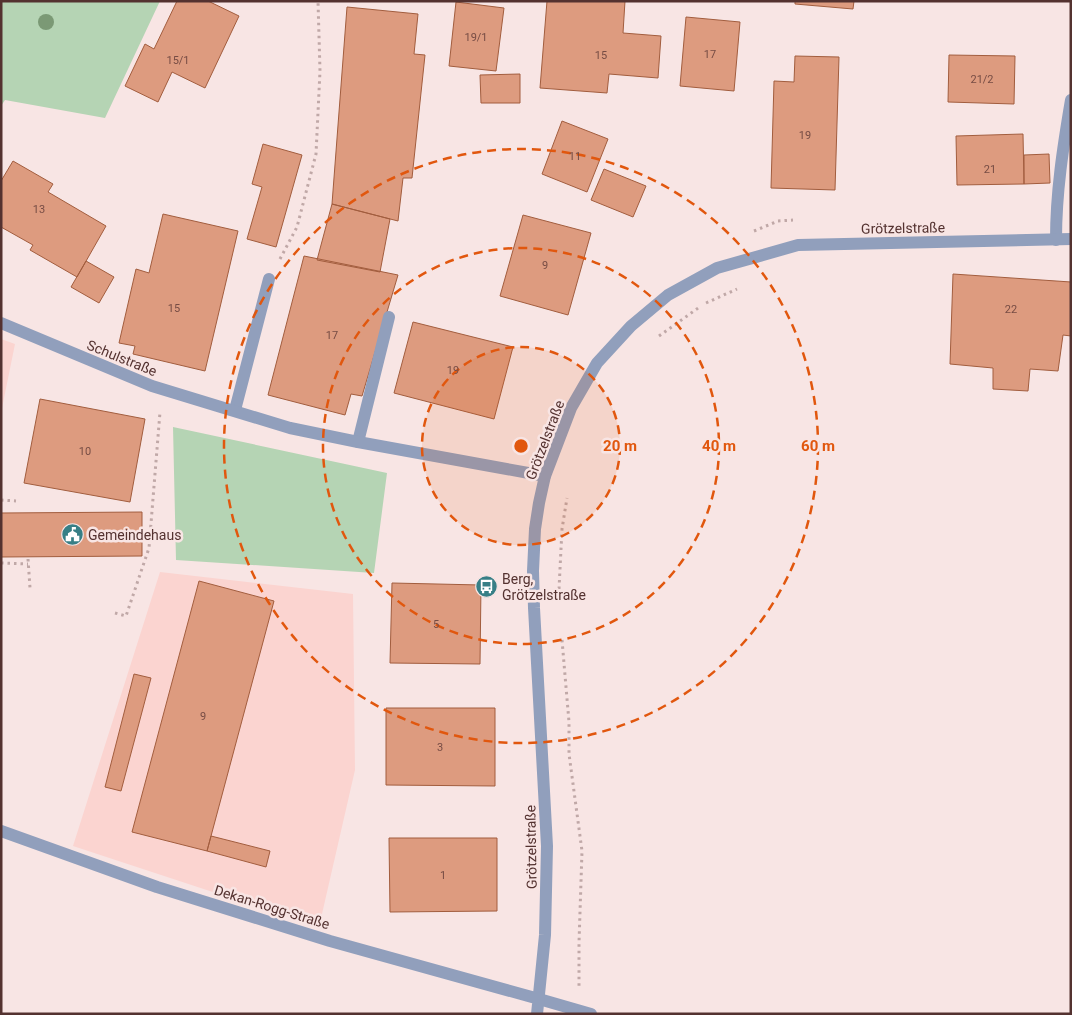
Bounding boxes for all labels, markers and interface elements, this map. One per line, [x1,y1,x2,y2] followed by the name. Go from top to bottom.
[464,31,488,44] house number: 19/1
[704,48,716,61] house number: 17
[595,49,607,62] house number: 15
[166,54,190,67] house number: 15/1
[970,73,994,86] house number: 21/2
[799,129,811,142] house number: 19
[569,150,581,163] house number: 11
[984,163,996,176] house number: 21
[33,203,45,216] house number: 13
[861,219,945,237] street label: Grötzelstraße
[542,259,548,272] house number: 9
[168,302,180,315] house number: 15
[1005,303,1017,316] house number: 22
[326,329,338,342] house number: 17
[85,337,159,379] street label: Schulstraße
[447,364,459,377] house number: 19
[522,398,568,482] street label: Grötzelstraße
[512,437,530,455] centre of rings
[603,437,637,455] text: 20 m
[702,437,736,455] text: 40 m
[801,437,835,455] text: 60 m
[79,445,91,458] house number: 10
[60,523,84,547] public building icon: Gemeindehaus
[88,527,181,543] place label: Gemeindehaus
[502,571,586,603] place label: Berg, Grötzelstraße
[474,575,498,599] bus stop icon: Berg, Grötzelstraße
[433,618,439,631] house number: 5
[200,710,206,723] house number: 9
[437,741,443,754] house number: 3
[522,805,540,889] street label: Grötzelstraße
[440,869,446,882] house number: 1
[212,882,332,932] street label: Dekan-Rogg-Straße

